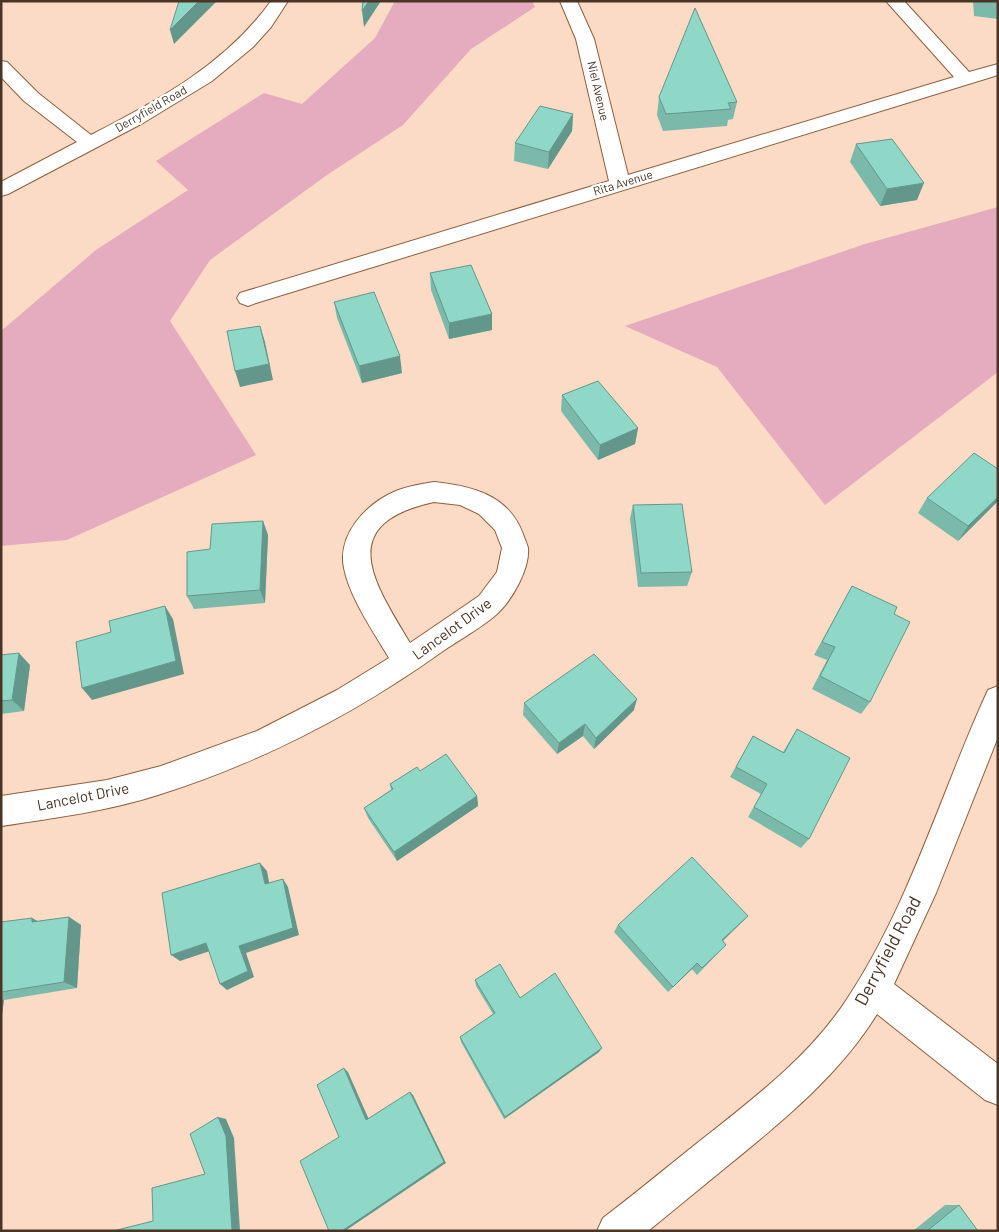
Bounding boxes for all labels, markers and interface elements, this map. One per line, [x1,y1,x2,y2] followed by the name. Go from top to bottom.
[585,60,613,122] street label: Niel Avenue
[112,82,189,134] street label: Derryfield Road
[591,166,654,198] street label: Rita Avenue
[408,593,494,663] street label: Lancelot Drive
[35,778,130,814] street label: Lancelot Drive
[849,892,925,1009] street label: Derryfield Road

